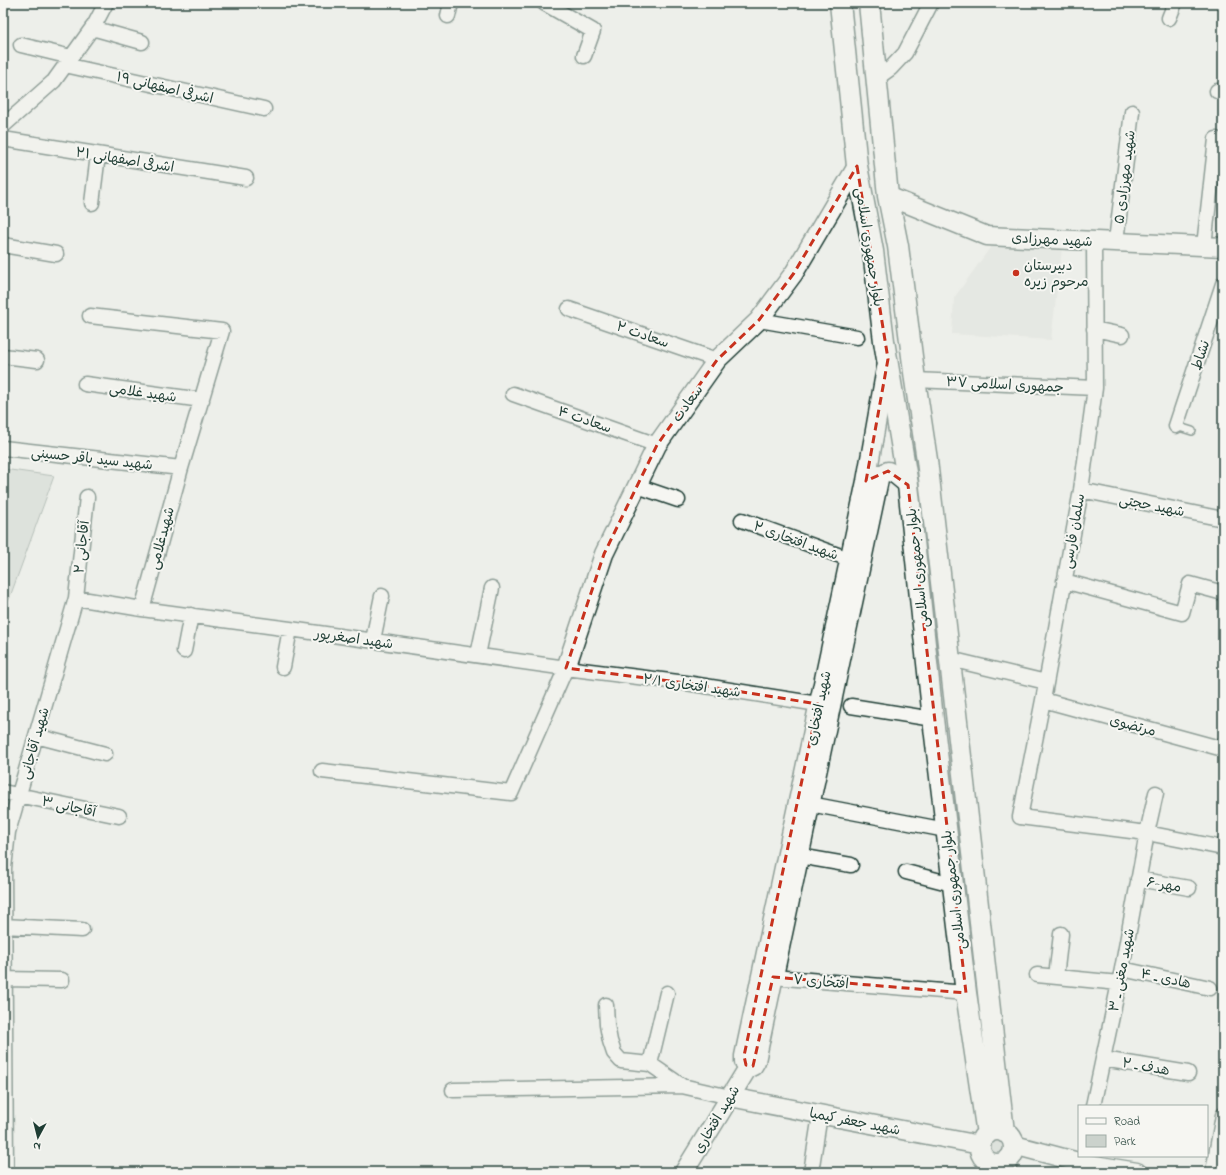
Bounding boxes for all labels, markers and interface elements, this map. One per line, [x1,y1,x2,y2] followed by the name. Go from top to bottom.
[114,67,215,110] street label: اشرفی اصفهانی ۱۹
[1109,129,1142,225] street label: شهید مهرزادی ۵
[74,142,176,179] street label: اشرفی اصفهانی ۲۱
[849,186,888,308] street label: بلوار جمهوری اسلامی
[1011,228,1093,253] street label: شهید مهرزادی
[1024,256,1089,293] place label: دبیرستان مرحوم زیره
[1011,268,1021,278] marker: دبیرستان مرحوم زیره
[613,317,672,354] street label: سعادت ۲
[1187,338,1216,373] street label: نشاط
[945,372,1064,399] street label: جمهوری اسلامی ۳۷
[108,378,178,409] street label: شهید غلامی
[667,381,709,427] street label: سعادت
[555,401,614,439] street label: سعادت ۴
[30,443,154,476] street label: شهید سید باقر حسینی
[1117,490,1186,523] street label: شهید حجتی
[1058,492,1091,570] street label: سلمان فارسی
[144,505,181,572] street label: شهیدغلامی
[902,507,935,629] street label: بلوار جمهوری اسلامی
[750,516,841,567] street label: شهید افتخاری ۲
[69,519,96,575] street label: آقاجانی ۲
[312,623,394,655] street label: شهید اصغرپور
[642,669,742,704] street label: شهید افتخاری ۲/۱
[801,669,838,748] street label: شهید افتخاری
[15,705,56,782] street label: شهید آقاجانی
[1107,710,1158,743] street label: مرتضوی
[39,791,98,824] street label: آقاجانی ۳
[937,829,972,951] street label: بلوار جمهوری اسلامی
[1145,872,1183,899] street label: مهر-۶
[1104,927,1141,1014] street label: شهید مغنی ـ ۳
[1139,964,1193,995] street label: هادی ـ ۴
[792,970,850,995] street label: افتخاری ۷
[1120,1053,1171,1082] street label: هدف ـ ۲
[689,1082,746,1158] street label: شهید افتخاری
[807,1103,902,1142] street label: شهید جعفر کیمیا
[1078,1105,1208,1157] legend
[1114,1113,1140,1131] text: Road
[18,1117,58,1157] north arrow
[1114,1133,1136,1151] text: Park
[32,1138,42,1154] text: N

